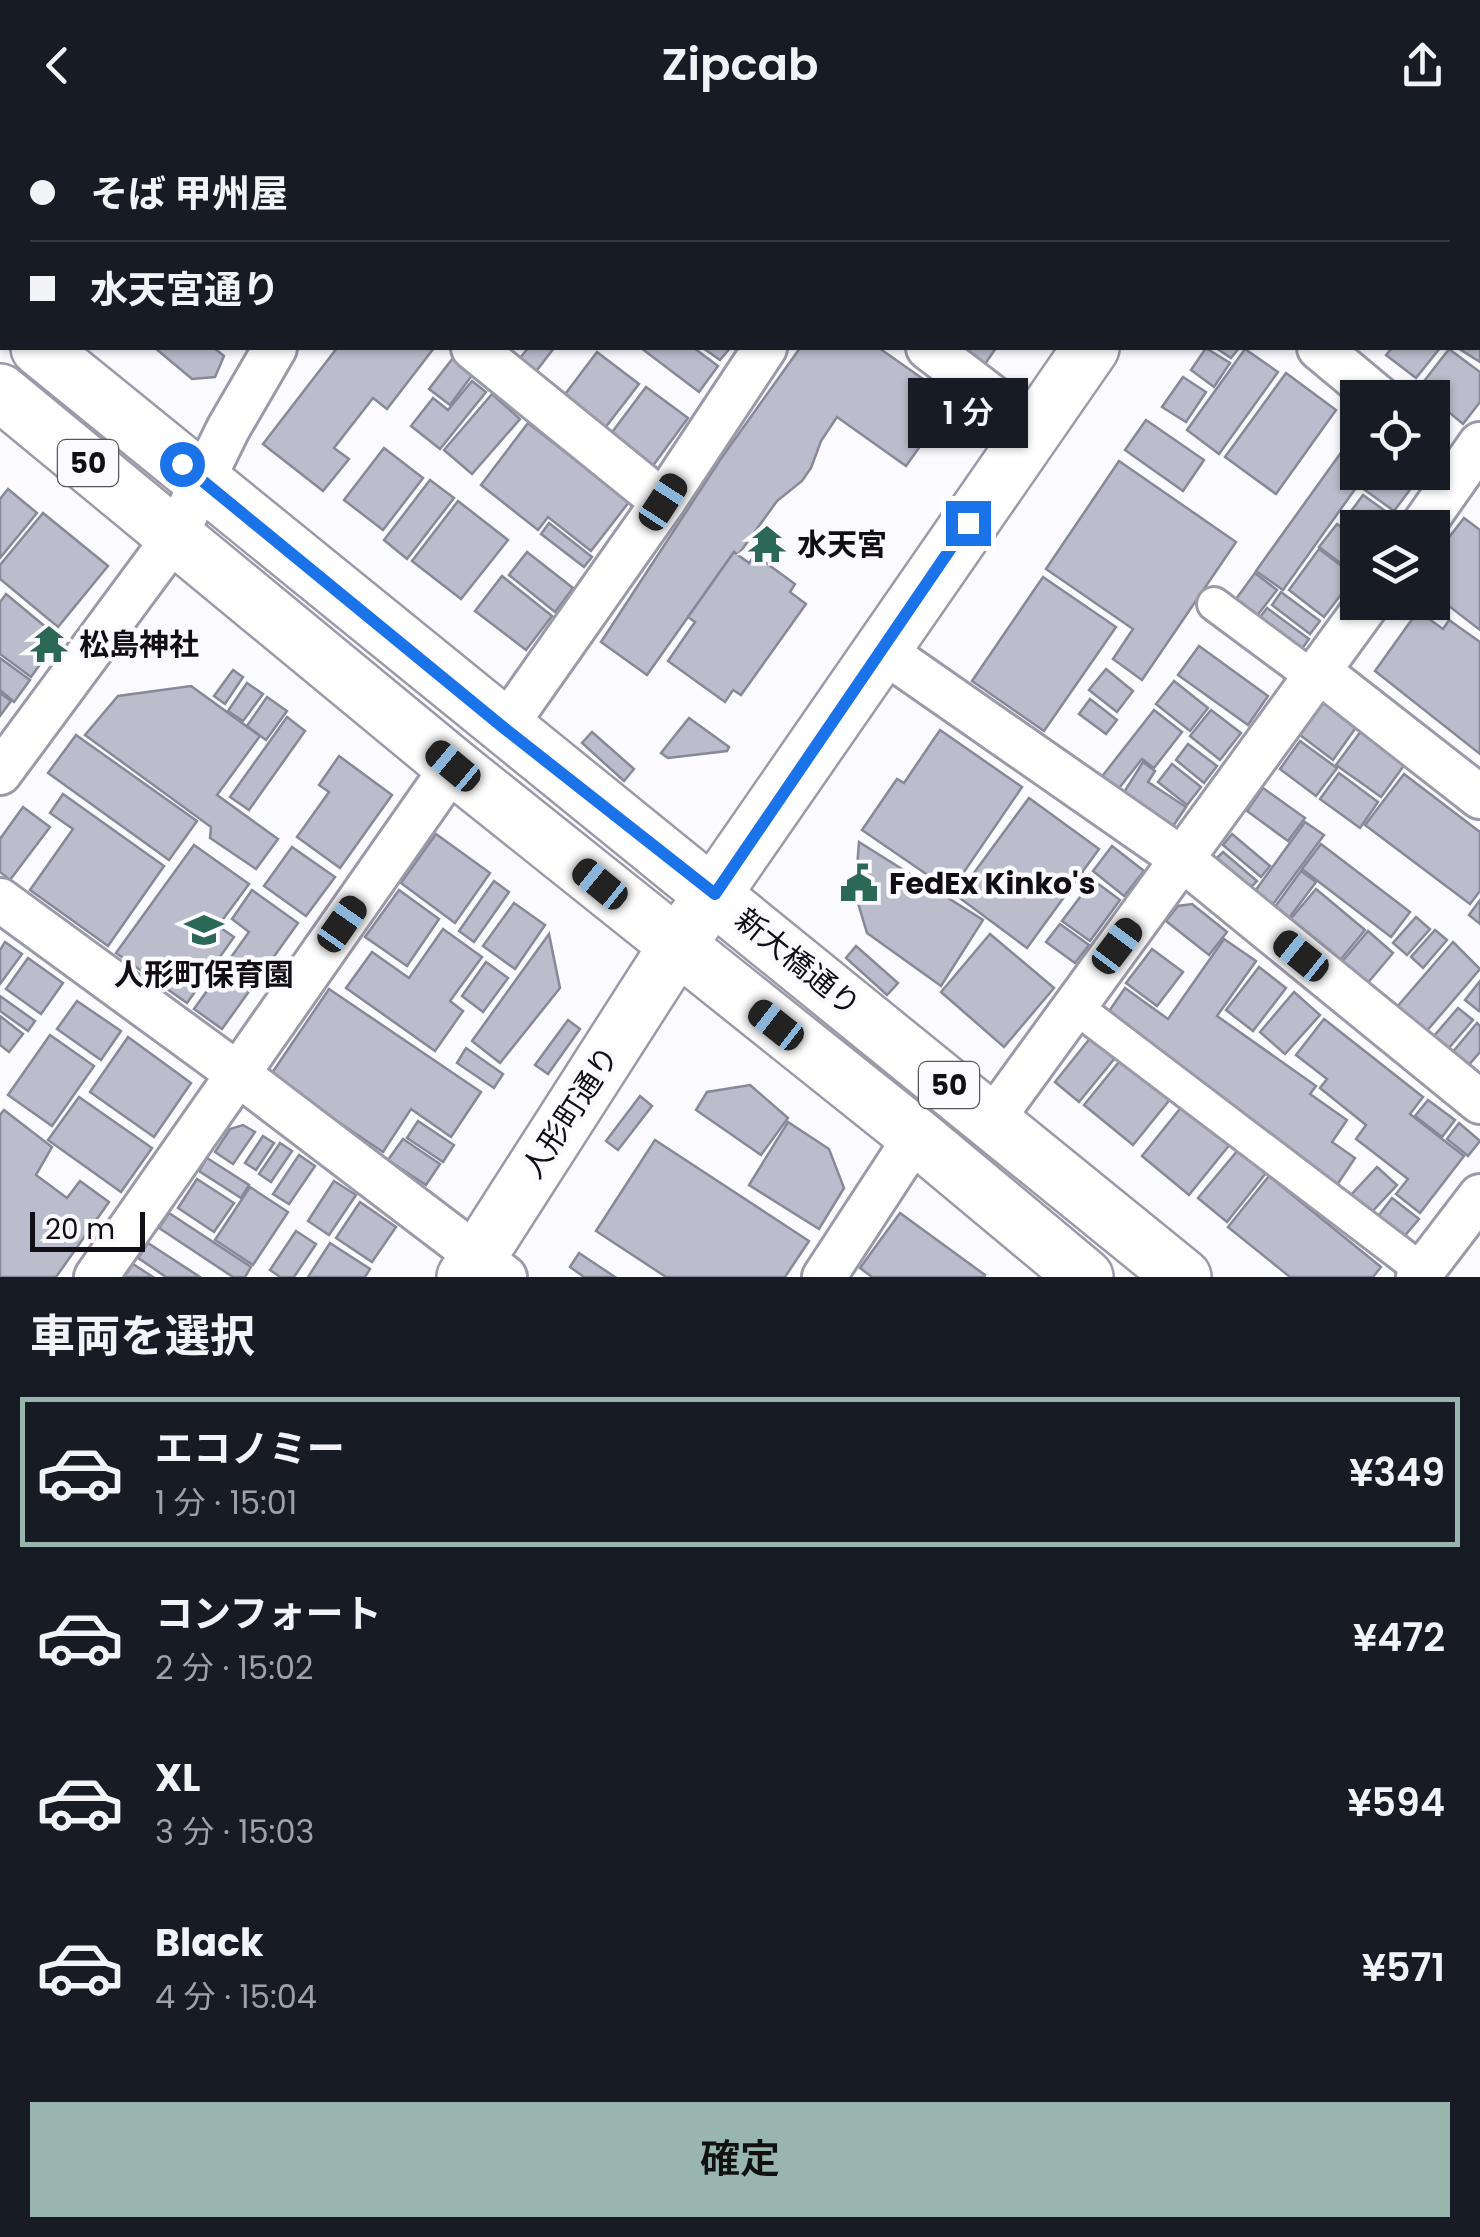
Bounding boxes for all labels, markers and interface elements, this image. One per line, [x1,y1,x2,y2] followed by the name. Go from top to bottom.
[661,33,819,96] text: Zipcab
[30,38,85,93] icon: back
[1395,38,1450,93] icon: share
[90,167,288,220] text: そば 甲州屋
[90,263,280,316] text: 水天宮通り
[908,378,1028,448] callout: 1 分
[1340,380,1450,620] map controls
[1340,380,1450,490] button: locate
[942,390,994,435] text: 1 分
[58,440,118,486] road number: 50
[160,442,205,487] route start
[634,469,692,535] car
[946,501,991,546] route end
[1340,510,1450,620] button: layers
[746,523,788,565] temple icon: 水天宮
[797,523,887,566] place label: 水天宮
[28,623,70,665] temple icon: 松島神社
[79,623,199,666] place label: 松島神社
[420,735,486,797] car
[567,853,633,915] car
[838,862,880,904] public building icon: FedEx Kinko's
[889,862,1096,905] place label: FedEx Kinko's
[313,891,371,957] car
[726,898,870,1026] street label: 新大橋通り
[183,909,225,951] school or university icon: 人形町保育園
[1087,913,1147,979] car
[1268,925,1334,987] car
[114,953,294,996] place label: 人形町保育園
[743,995,809,1055] car
[511,1037,629,1187] street label: 人形町通り
[919,1062,979,1108] road number: 50
[30,1207,145,1252] scale bar
[45,1210,115,1249] text: 20 m
[30,1305,255,1368] text: 車両を選択
[155,1422,345,1475] text: エコノミー
[35,1427,125,1517] icon: car
[1349,1446,1445,1499] text: ¥349
[155,1480,297,1525] text: 1 分 · 15:01
[155,1587,382,1640] text: コンフォート
[35,1592,125,1682] icon: car
[1353,1611,1445,1664] text: ¥472
[155,1645,313,1690] text: 2 分 · 15:02
[155,1751,200,1804] text: XL
[35,1757,125,1847] icon: car
[1347,1776,1445,1829] text: ¥594
[155,1809,314,1854] text: 3 分 · 15:03
[155,1916,264,1969] text: Black
[35,1922,125,2012] icon: car
[1362,1941,1445,1994] text: ¥571
[155,1974,317,2019] text: 4 分 · 15:04
[30,2102,1450,2217] button: 確定

